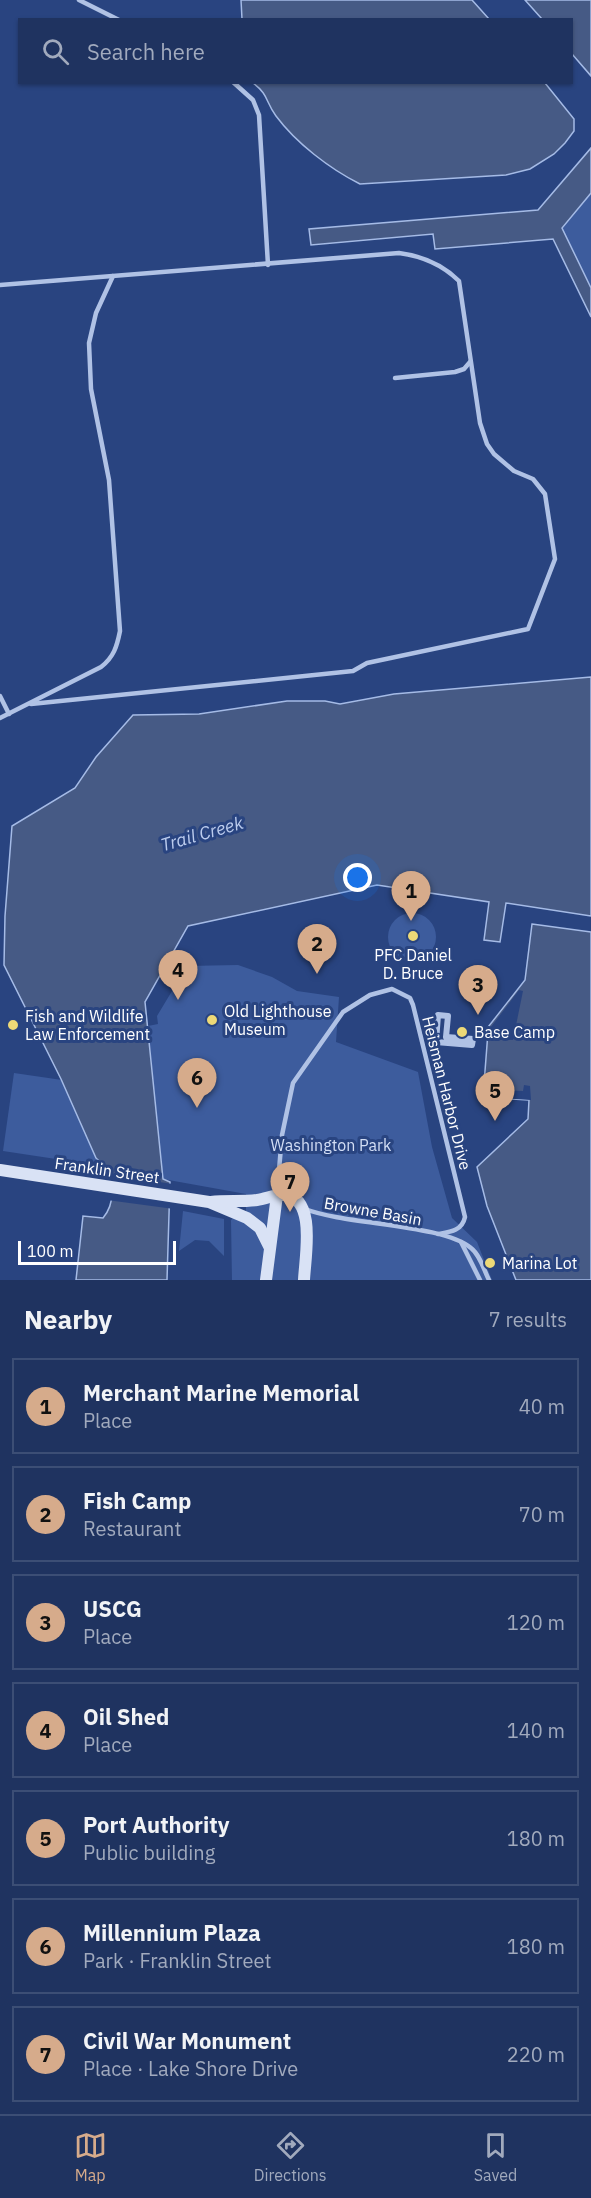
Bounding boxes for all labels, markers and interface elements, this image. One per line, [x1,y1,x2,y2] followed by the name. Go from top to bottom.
[18,18,573,84] search box
[39,35,72,68] icon: search
[87,37,205,66] text: Search here
[158,811,246,856] water label: Trail Creek
[343,863,372,892] your location
[392,872,430,921] pin: 1
[298,924,336,974] pin: 2
[406,929,420,943] marker: PFC Daniel D. Bruce
[374,945,452,983] place label: PFC Daniel D. Bruce
[158,950,198,1000] pin: 4
[458,966,498,1015] pin: 3
[224,1001,332,1039] place label: Old Lighthouse Museum
[25,1006,150,1044] place label: Fish and Wildlife Law Enforcement
[205,1013,219,1027] marker: Old Lighthouse Museum
[418,1014,476,1172] street label: Heisman Harbor Drive
[6,1018,20,1032] marker: Fish and Wildlife Law Enforcement
[474,1022,555,1042] place label: Base Camp
[455,1025,469,1039] marker: Base Camp
[178,1058,216,1108] pin: 6
[476,1072,514,1121] pin: 5
[271,1135,392,1155] park label: Washington Park
[53,1153,161,1187] street label: Franklin Street
[270,1162,310,1212] pin: 7
[323,1193,423,1229] street label: Browne Basin
[18,1238,176,1266] scale bar
[27,1241,74,1261] text: 100 m
[502,1253,577,1273] place label: Marina Lot
[483,1256,497,1270] marker: Marina Lot
[24,1302,112,1336] text: Nearby
[489,1306,567,1333] text: 7 results
[83,1378,359,1407] text: Merchant Marine Memorial
[40,1393,52,1420] text: 1
[519,1393,565,1420] text: 40 m
[83,1407,132,1434] text: Place
[83,1486,191,1515] text: Fish Camp
[40,1501,52,1528] text: 2
[519,1501,565,1528] text: 70 m
[83,1515,181,1542] text: Restaurant
[83,1594,142,1623] text: USCG
[40,1609,52,1636] text: 3
[507,1609,565,1636] text: 120 m
[83,1623,132,1650] text: Place
[83,1702,169,1731] text: Oil Shed
[40,1717,52,1744] text: 4
[507,1717,565,1744] text: 140 m
[83,1731,132,1758] text: Place
[83,1810,229,1839] text: Port Authority
[40,1825,52,1852] text: 5
[507,1825,565,1852] text: 180 m
[83,1839,215,1866] text: Public building
[83,1918,261,1947] text: Millennium Plaza
[40,1933,52,1960] text: 6
[507,1933,565,1960] text: 180 m
[83,1947,271,1974] text: Park · Franklin Street
[83,2026,291,2055] text: Civil War Monument
[40,2041,52,2068] text: 7
[507,2041,565,2068] text: 220 m
[83,2055,298,2082] text: Place · Lake Shore Drive
[74,2129,107,2185] tab: Map
[254,2129,327,2185] tab: Directions
[474,2129,517,2185] tab: Saved

